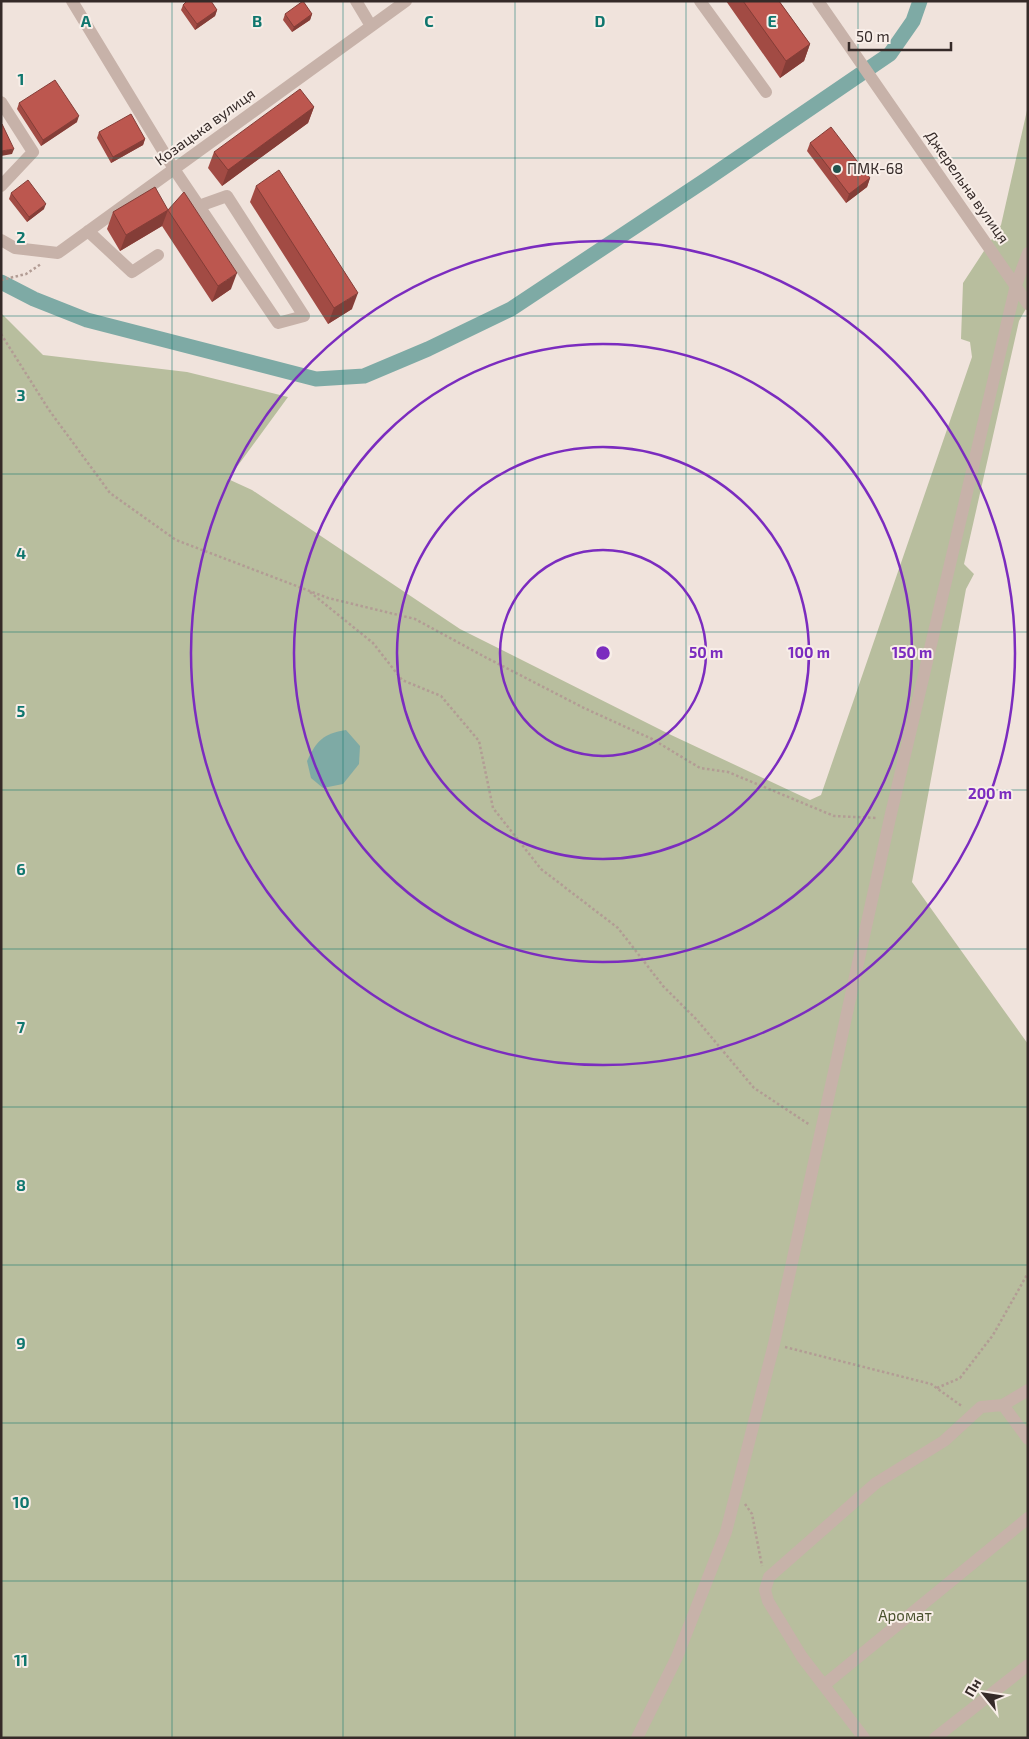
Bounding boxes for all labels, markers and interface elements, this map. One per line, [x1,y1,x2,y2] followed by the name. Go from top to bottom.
[81,11,92,30] text: A
[252,11,262,30] text: B
[424,11,434,30] text: C
[595,11,606,30] text: D
[767,11,777,30] text: E
[849,20,952,52] scale bar
[856,27,890,45] text: 50 m
[18,69,24,88] text: 1
[151,84,259,169] street label: Козацька вулиця
[921,127,1014,247] street label: Джерельна вулиця
[847,159,903,177] place label: ПМК-68
[831,163,843,175] marker: ПМК-68
[16,227,26,246] text: 2
[16,385,26,404] text: 3
[16,543,26,562] text: 4
[689,643,723,661] text: 50 m
[788,643,830,661] text: 100 m
[892,643,932,661] text: 150 m
[594,644,612,662] centre of rings
[17,701,26,720] text: 5
[968,784,1012,802] text: 200 m
[16,859,26,878] text: 6
[17,1017,26,1036] text: 7
[16,1175,26,1194] text: 8
[16,1333,26,1352] text: 9
[12,1492,30,1511] text: 10
[878,1606,932,1624] park label: Аромат
[14,1650,28,1669] text: 11
[959,1669,1009,1719] north arrow
[960,1675,984,1699] text: Пн

